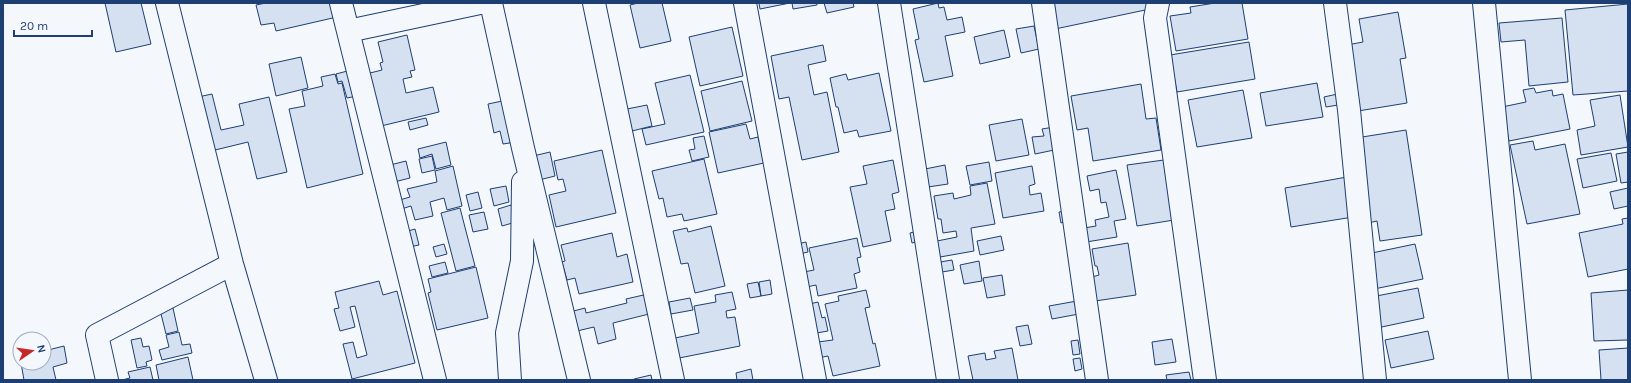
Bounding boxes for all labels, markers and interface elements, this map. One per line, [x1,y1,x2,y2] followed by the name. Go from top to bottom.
[14,12,92,38] scale bar
[20,19,48,33] text: 20 m
[12,331,52,371] north arrow
[34,344,48,354] text: N

